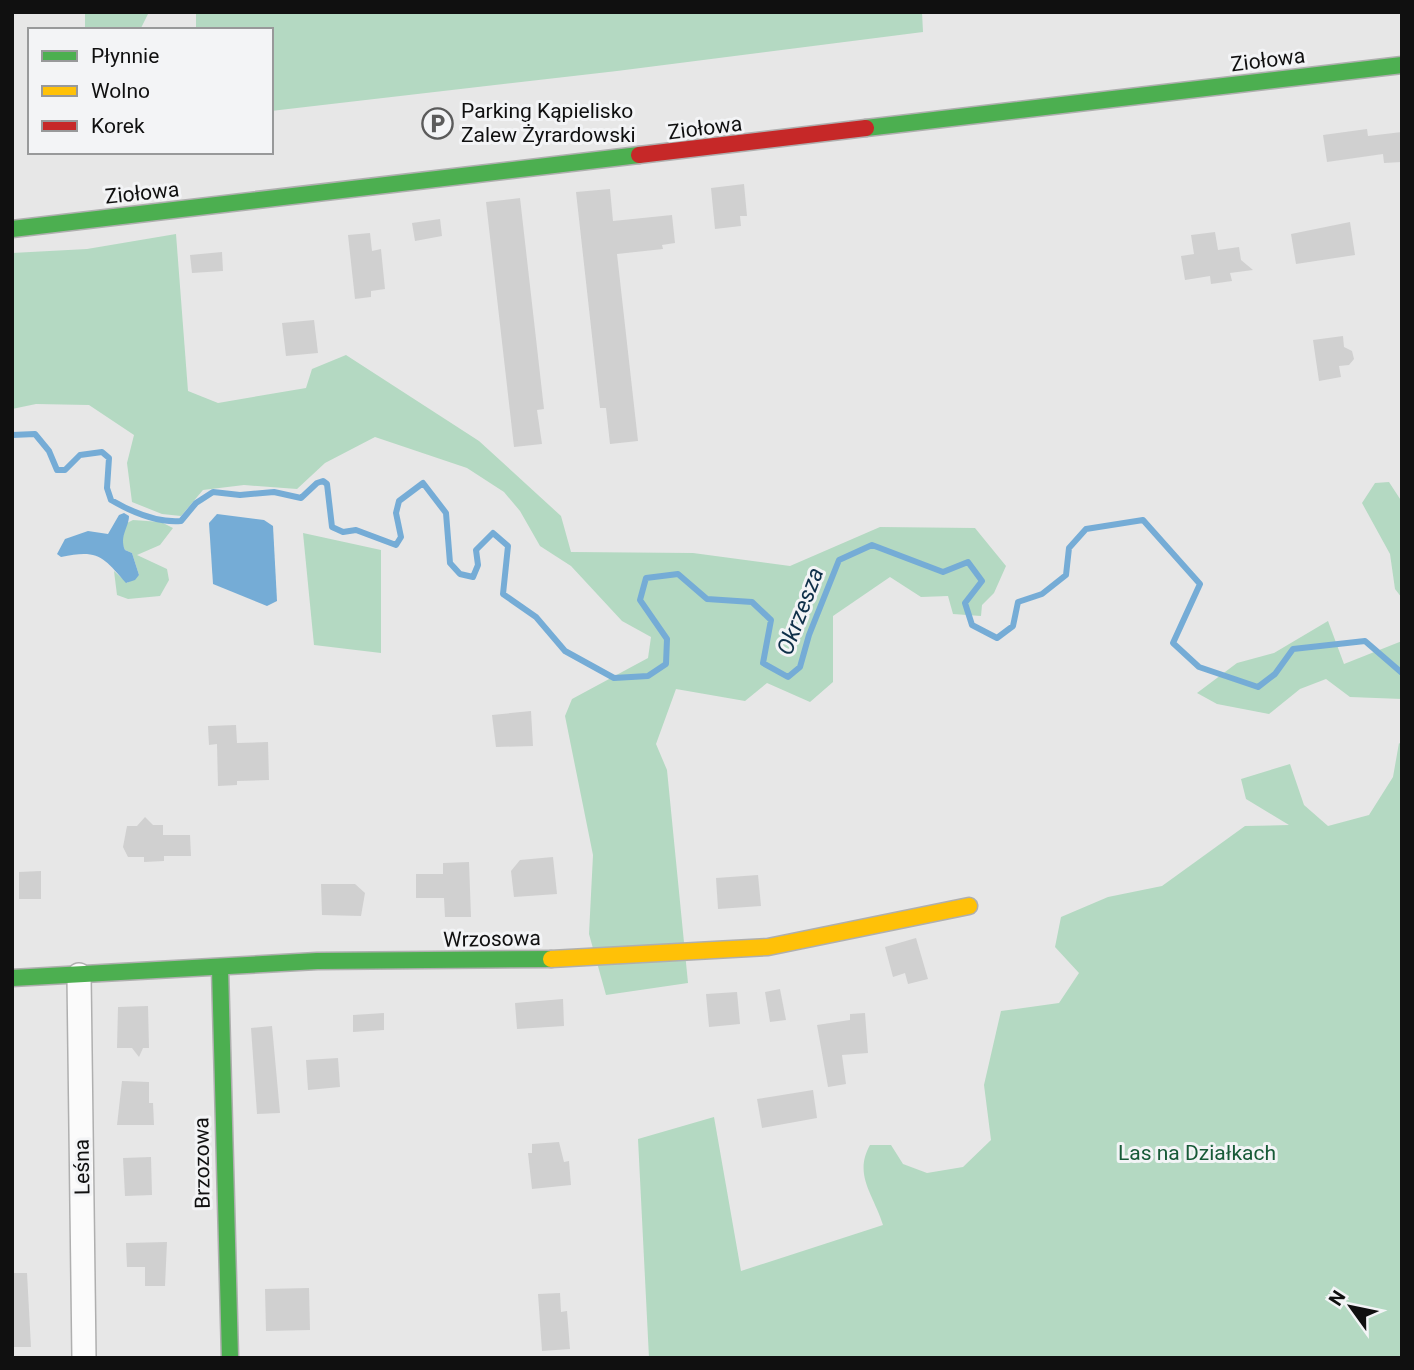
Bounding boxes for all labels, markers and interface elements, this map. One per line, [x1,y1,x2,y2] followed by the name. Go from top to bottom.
[28,28,273,154] legend
[91,44,159,68] text: Płynnie
[1230,44,1306,76] street label: Ziołowa
[91,79,150,103] text: Wolno
[461,99,636,147] place label: Parking Kąpielisko Zalew Żyrardowski
[421,106,455,140] parking icon: Parking Kąpielisko Zalew Żyrardowski
[667,112,743,144] street label: Ziołowa
[91,114,145,138] text: Korek
[104,177,180,209] street label: Ziołowa
[771,564,829,659] water label: Okrzesza
[443,926,541,952] street label: Wrzosowa
[189,1117,215,1209] street label: Brzozowa
[70,1139,94,1195] street label: Leśna
[1118,1141,1276,1165] park label: Las na Działkach
[1316,1272,1386,1342] north arrow
[1324,1286,1350,1310] text: N

